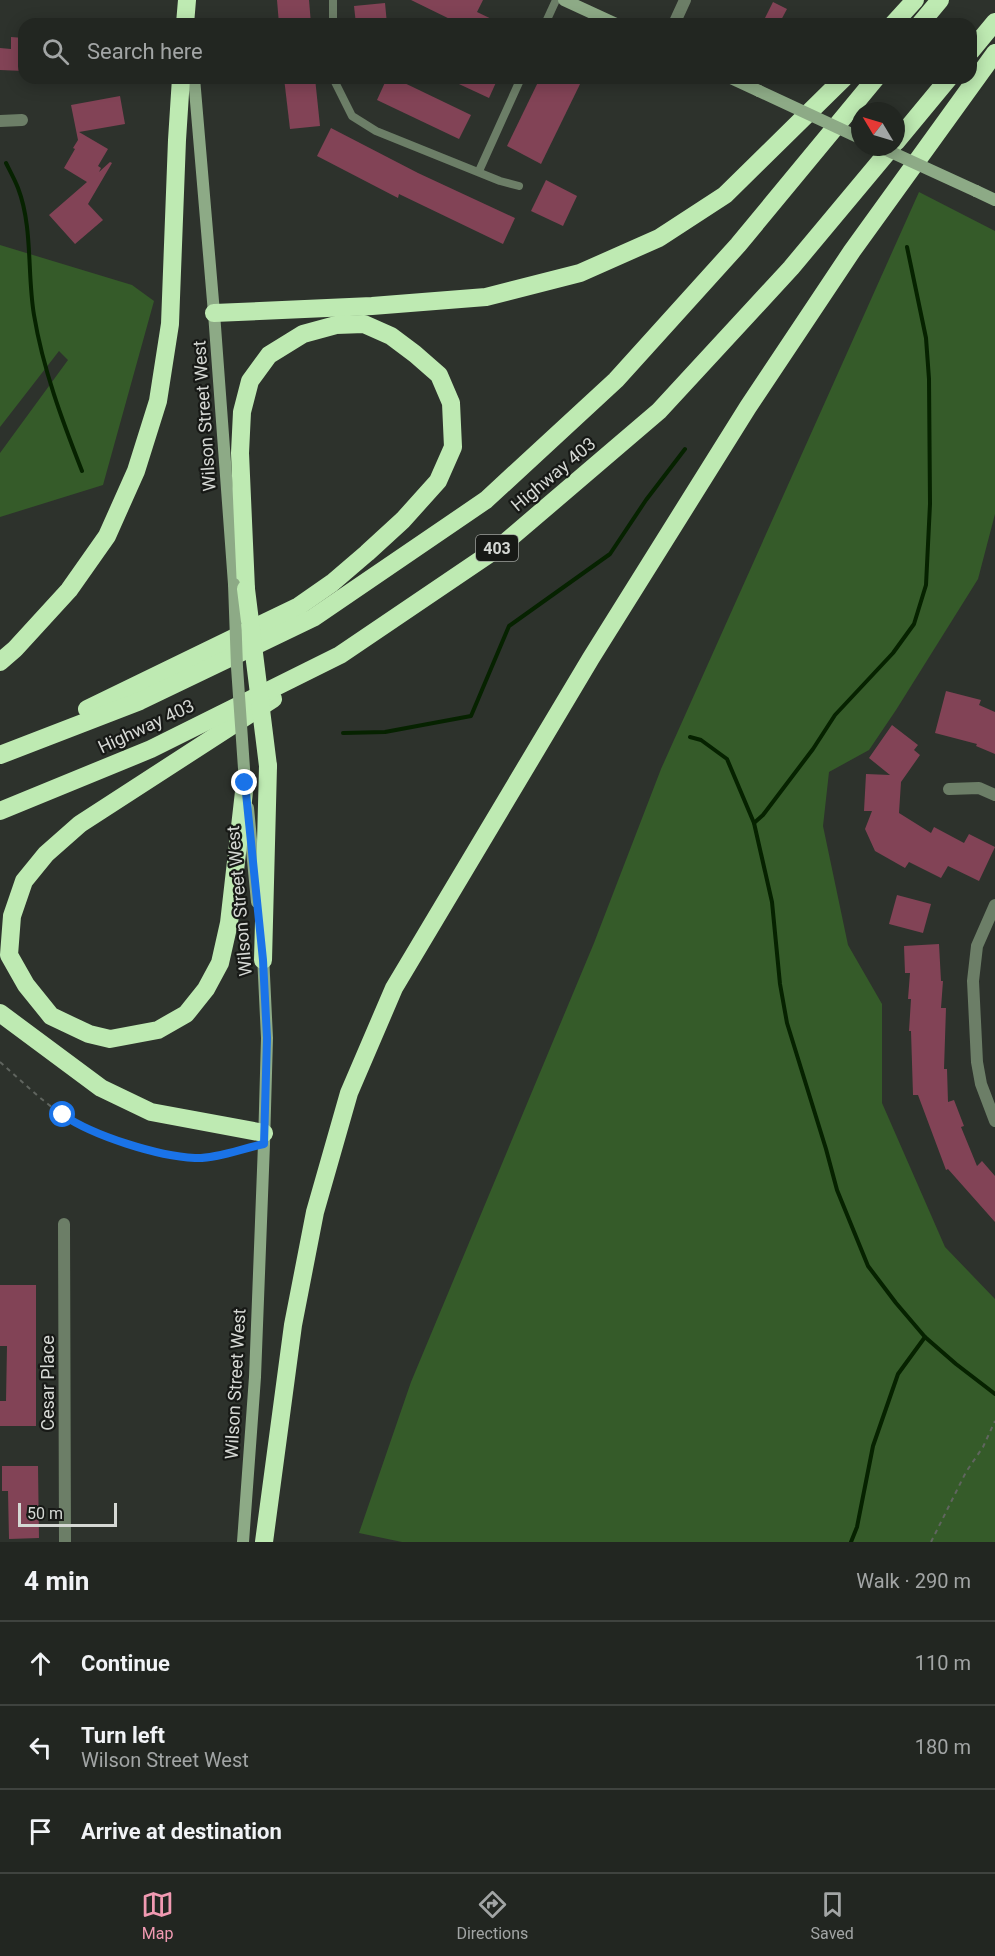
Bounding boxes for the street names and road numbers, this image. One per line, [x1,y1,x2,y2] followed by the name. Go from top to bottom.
[188,340,220,492] street label: Wilson Street West
[507,433,599,515] street label: Highway 403
[476,535,518,561] road number: 403
[95,695,197,757] street label: Highway 403
[222,825,256,977] street label: Wilson Street West
[221,1308,249,1460] street label: Wilson Street West
[37,1335,58,1431] street label: Cesar Place

